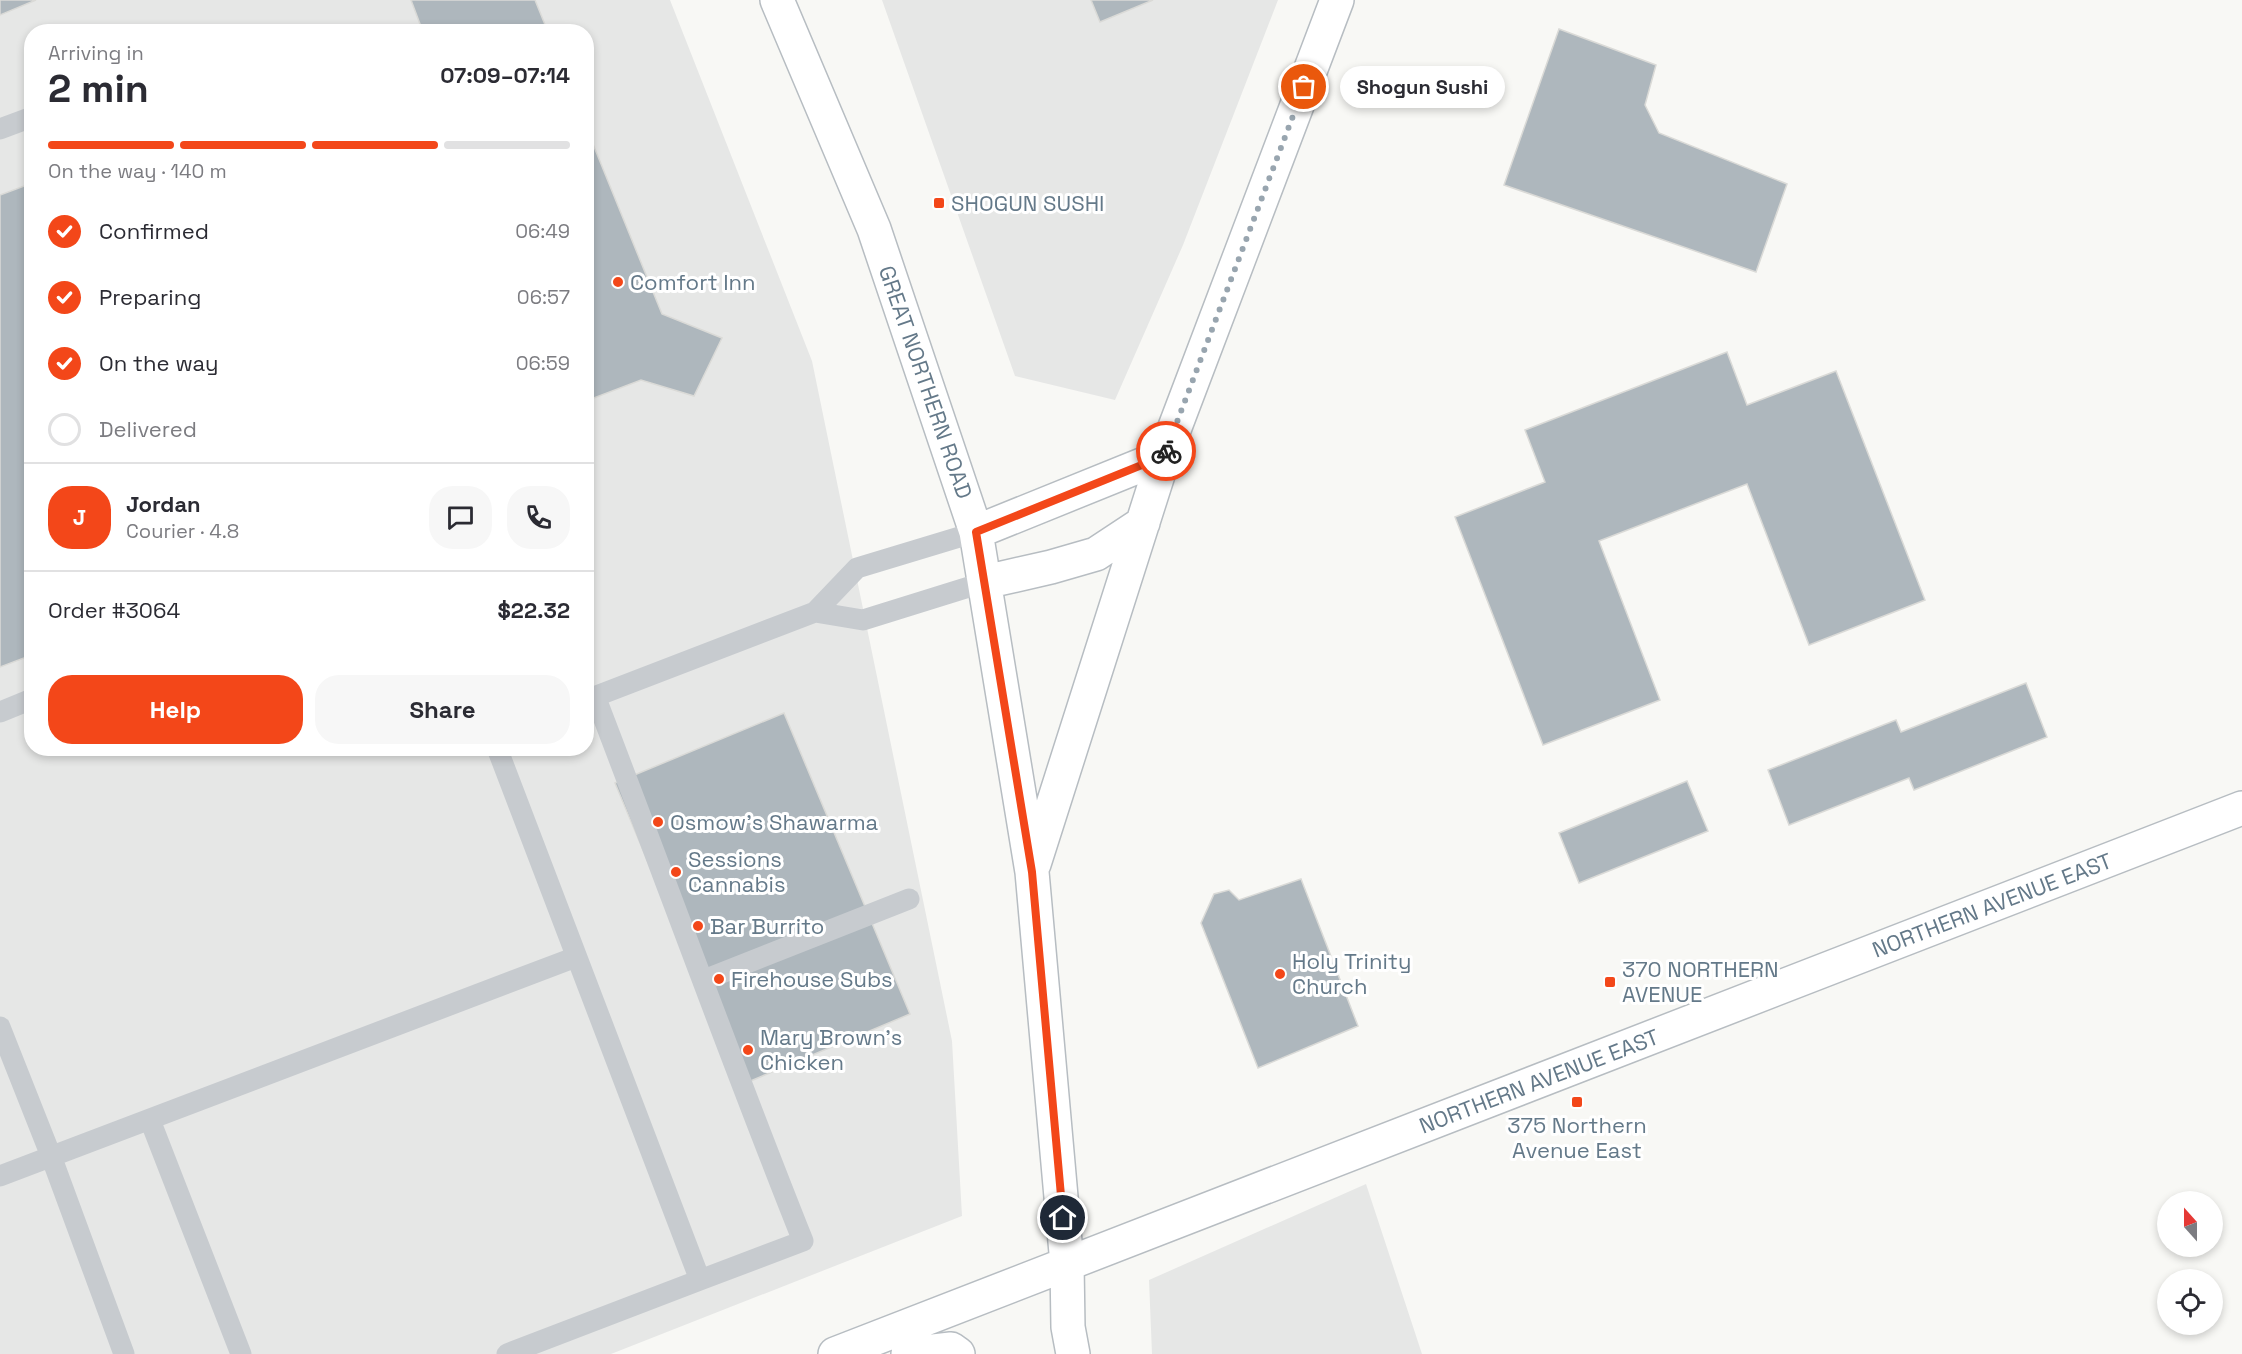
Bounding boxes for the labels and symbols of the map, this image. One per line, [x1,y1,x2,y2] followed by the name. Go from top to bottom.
[1278,61,1329,112] pin
[1340,66,1505,108] callout: Shogun Sushi
[951,189,1104,217] place label: SHOGUN SUSHI
[932,196,946,210] marker: SHOGUN SUSHI
[873,262,979,502] street label: GREAT NORTHERN ROAD
[630,268,756,296] place label: Comfort Inn
[611,275,625,289] marker: Comfort Inn
[1136,421,1196,481] courier
[670,808,879,836] place label: Osmow’s Shawarma
[651,815,665,829] marker: Osmow’s Shawarma
[688,845,786,898] place label: Sessions Cannabis
[1868,846,2116,964] street label: NORTHERN AVENUE EAST
[669,865,683,879] marker: Sessions Cannabis
[710,912,824,940] place label: Bar Burrito
[691,919,705,933] marker: Bar Burrito
[1292,947,1411,1000] place label: Holy Trinity Church
[1622,955,1779,1008] place label: 370 NORTHERN AVENUE
[731,965,893,993] place label: Firehouse Subs
[1273,967,1287,981] marker: Holy Trinity Church
[712,972,726,986] marker: Firehouse Subs
[1603,975,1617,989] marker: 370 NORTHERN AVENUE
[1415,1022,1663,1140] street label: NORTHERN AVENUE EAST
[760,1023,902,1076] place label: Mary Brown’s Chicken
[741,1043,755,1057] marker: Mary Brown’s Chicken
[1570,1095,1584,1109] marker: 375 Northern Avenue East
[1507,1111,1647,1164] place label: 375 Northern Avenue East
[2157,1191,2223,1257] north arrow
[1037,1192,1088,1243] pin

